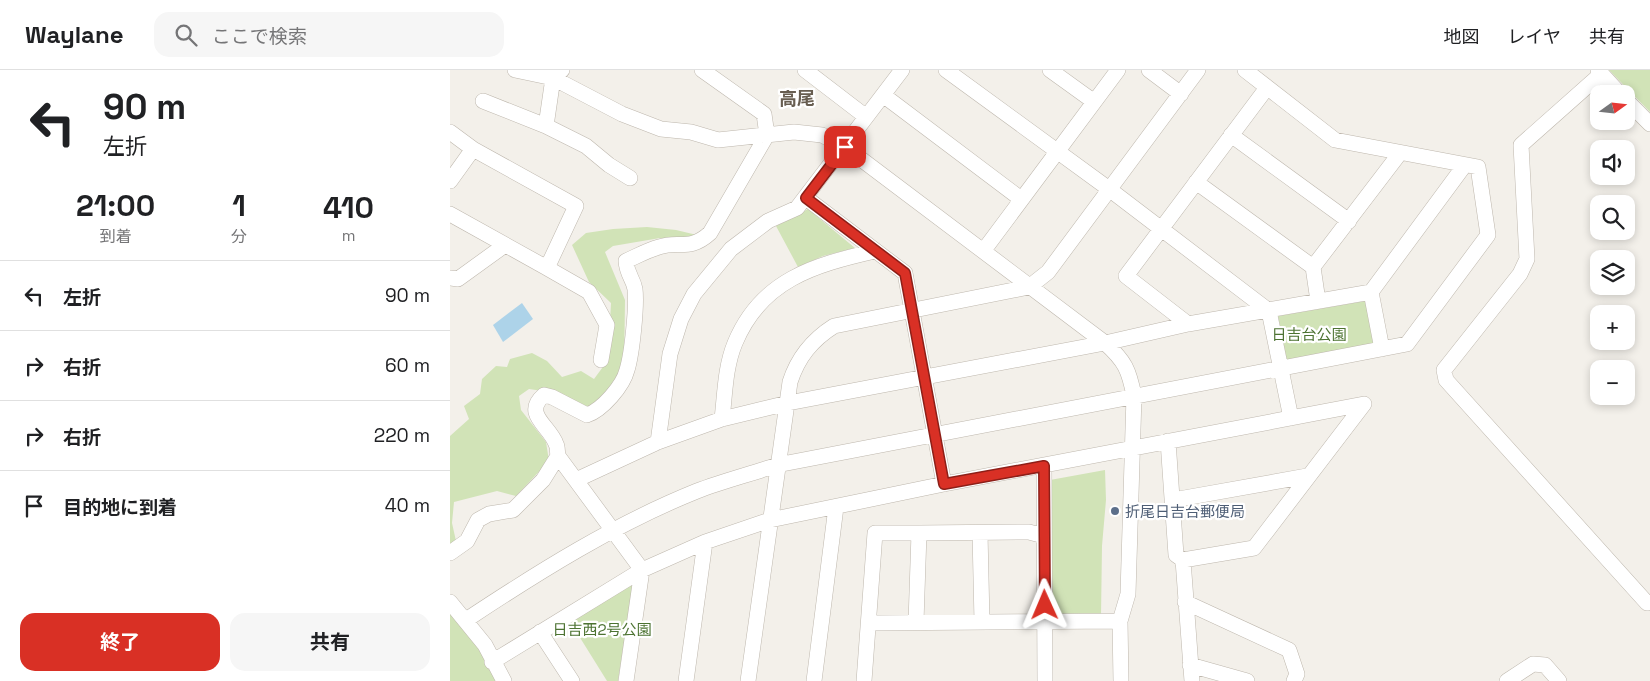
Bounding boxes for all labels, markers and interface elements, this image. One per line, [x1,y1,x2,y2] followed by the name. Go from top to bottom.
[154,12,504,57] search box
[25,19,124,50] text: Waylane
[172,21,200,49] icon: search
[212,24,307,49] text: ここで検索
[1444,25,1480,48] text: 地図
[1508,25,1561,48] text: レイヤ
[1589,25,1625,48] text: 共有
[103,85,186,129] text: 90 m
[1590,85,1635,130] north arrow
[1590,85,1635,405] map controls
[779,87,815,110] district label: 高尾
[20,90,85,155] icon: left
[824,126,866,168] pin
[103,132,147,160] text: 左折
[831,133,859,161] icon: arrive
[1590,140,1635,185] button: sound
[76,186,155,225] text: 21:00
[232,186,246,225] text: 1
[323,188,374,227] text: 410
[1590,195,1635,240] button: search
[342,225,355,246] text: m
[100,226,132,247] text: 到着
[231,226,247,247] text: 分
[1590,250,1635,295] button: layers
[20,282,48,310] icon: left
[385,283,430,308] text: 90 m
[63,285,101,310] text: 左折
[1590,305,1635,350] button: +
[1271,325,1347,344] park label: 日吉台公園
[20,352,48,380] icon: right
[385,353,430,378] text: 60 m
[63,355,101,380] text: 右折
[1590,360,1635,405] button: −
[20,422,48,450] icon: right
[374,423,430,448] text: 220 m
[63,425,101,450] text: 右折
[20,492,48,520] icon: arrive
[385,493,430,518] text: 40 m
[63,495,177,520] text: 目的地に到着
[1125,502,1245,521] place label: 折尾日吉台郵便局
[1109,505,1121,517] marker: 折尾日吉台郵便局
[1018,578,1070,630] position arrow
[20,613,220,671] button: 終了
[230,613,430,671] button: 共有
[552,620,652,639] park label: 日吉西2号公園

